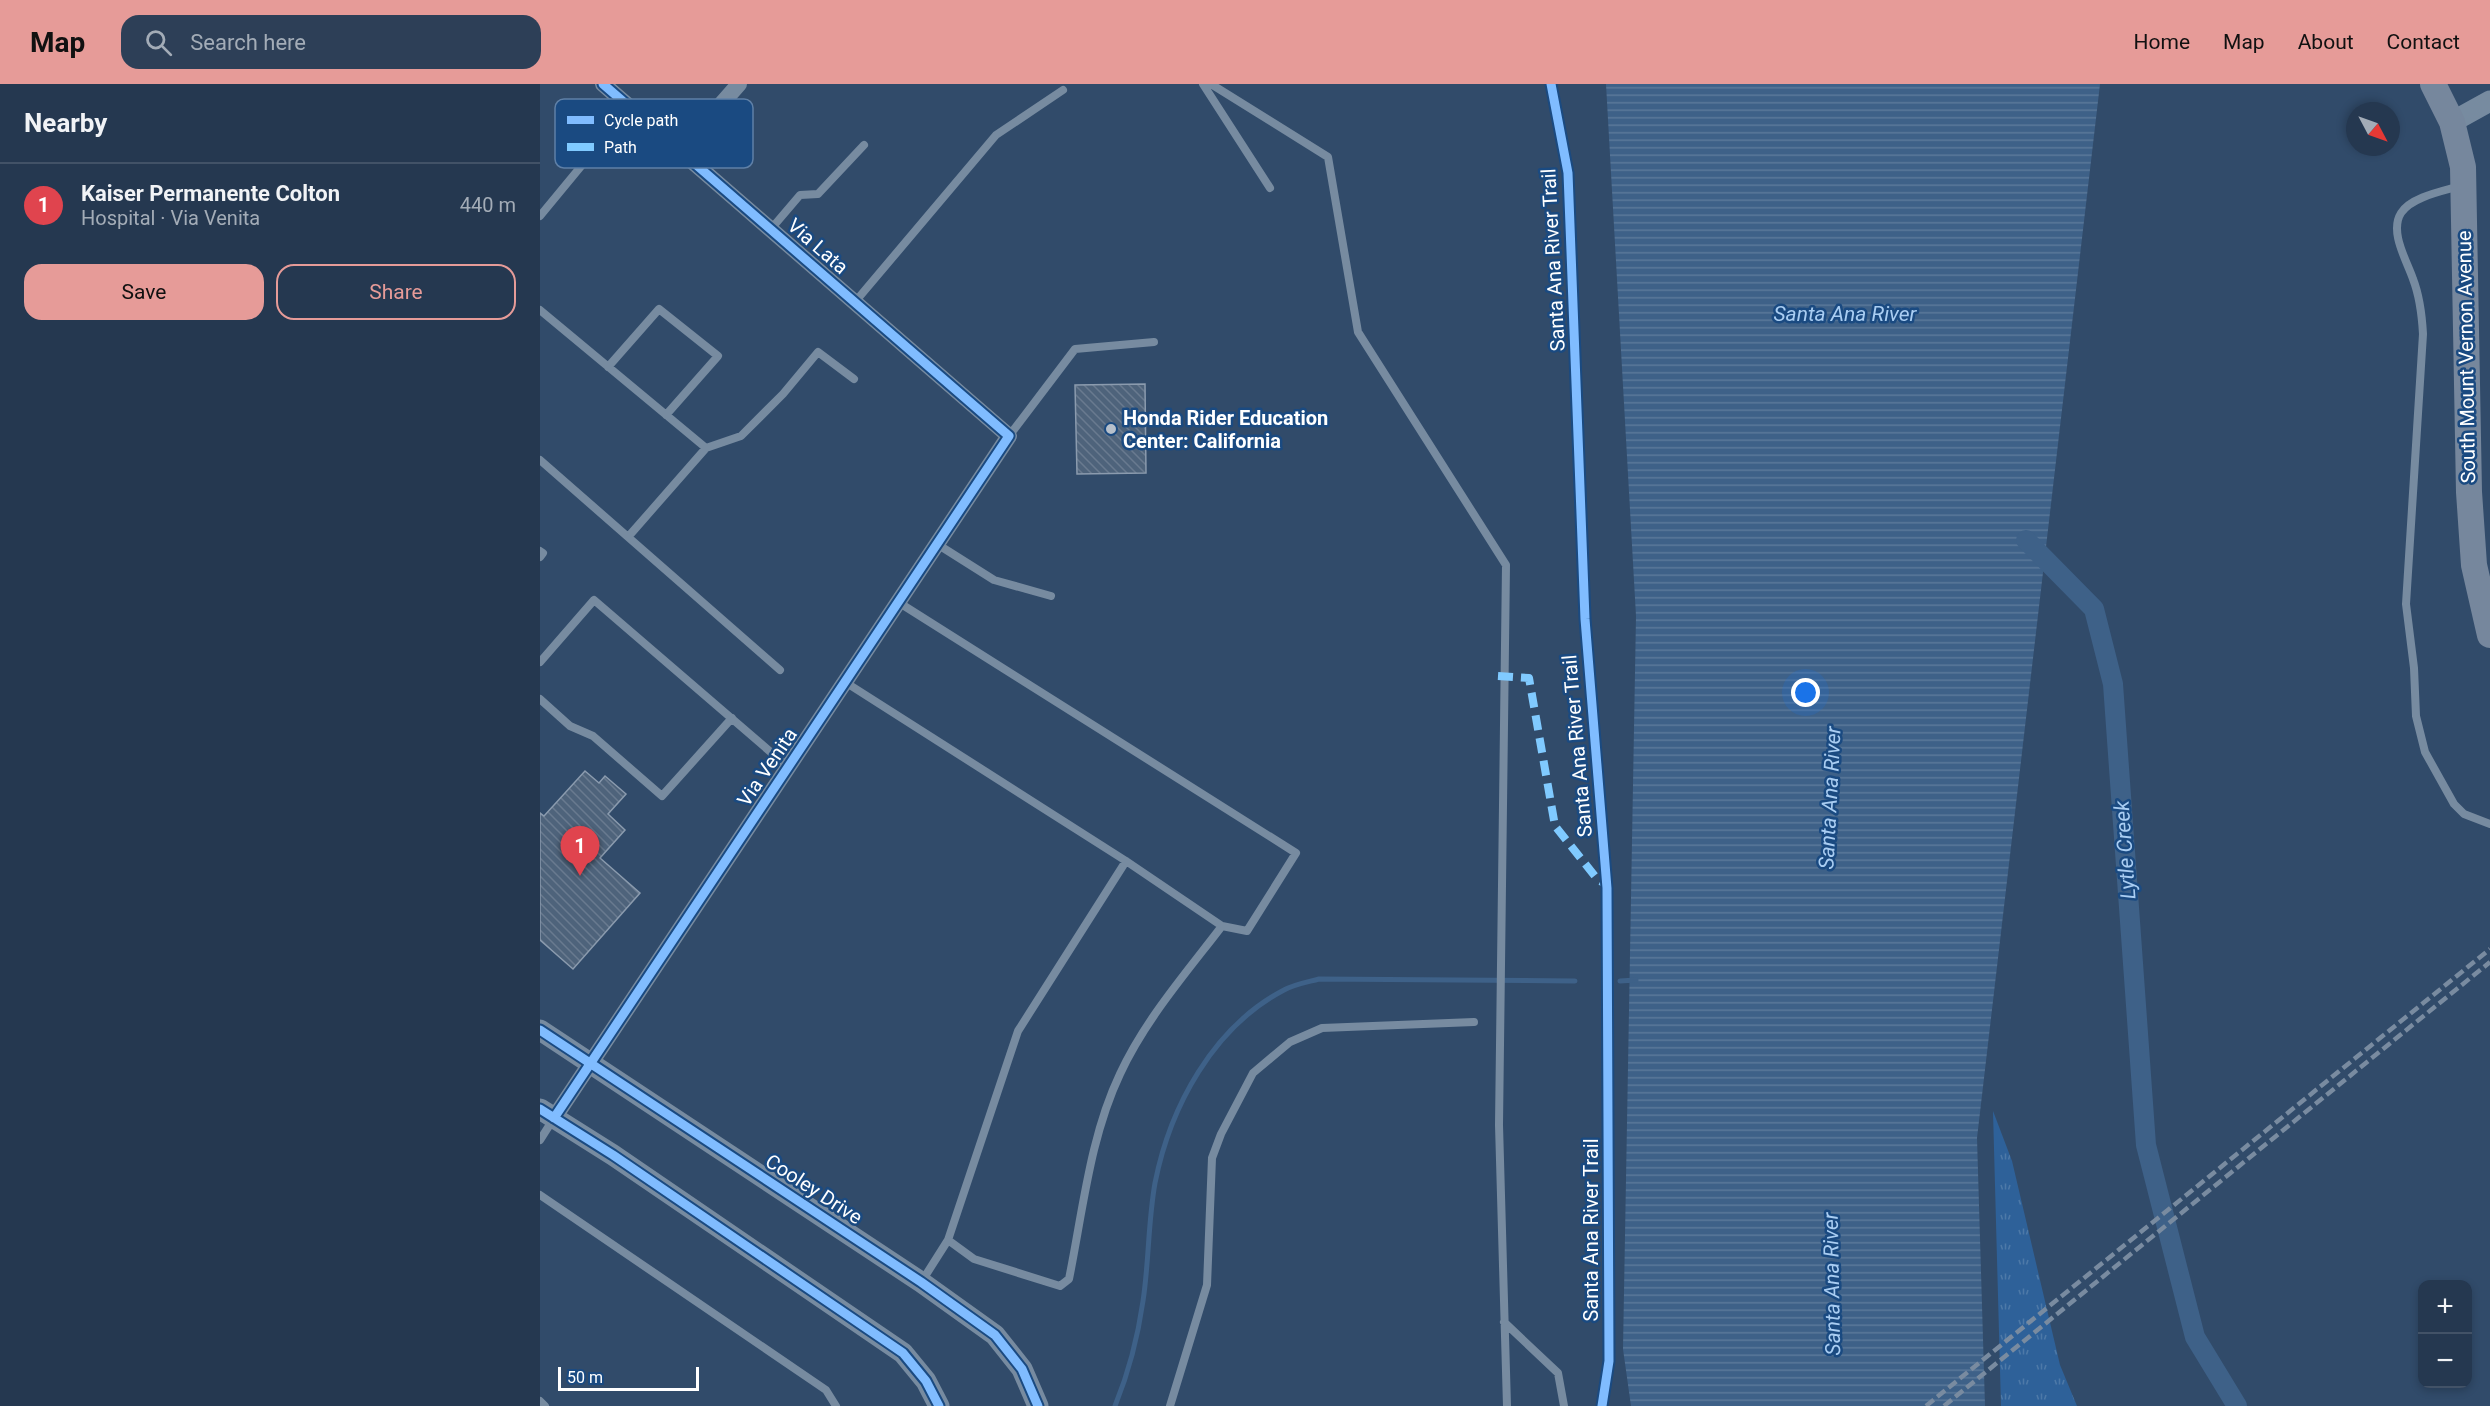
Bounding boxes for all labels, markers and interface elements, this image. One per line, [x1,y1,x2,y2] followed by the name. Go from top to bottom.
[121,15,541,69] search box
[30,26,85,59] text: Map
[142,26,175,59] icon: search
[190,30,306,55] text: Search here
[2134,30,2190,54] text: Home
[2223,30,2265,54] text: Map
[2298,30,2354,54] text: About
[2387,30,2460,54] text: Contact
[555,99,753,168] legend
[2346,102,2400,156] north arrow
[24,108,107,138] text: Nearby
[604,111,678,130] text: Cycle path
[604,138,637,157] text: Path
[1536,168,1570,352] street label: Santa Ana River Trail
[81,181,340,206] text: Kaiser Permanente Colton
[38,193,49,217] text: 1
[460,193,516,217] text: 440 m
[81,206,260,230] text: Hospital · Via Venita
[783,213,853,279] street label: Via Lata
[2452,230,2480,484] street label: South Mount Vernon Avenue
[24,264,264,320] button: Save
[276,264,516,320] button: Share
[1773,302,1918,326] water label: Santa Ana River
[1123,406,1328,453] place label: Honda Rider Education Center: California
[1104,422,1118,436] marker: Honda Rider Education Center: California
[1557,654,1597,838] street label: Santa Ana River Trail
[1791,678,1820,707] your location
[732,723,802,811] street label: Via Venita
[1814,725,1846,870] water label: Santa Ana River
[2110,799,2140,900] water label: Lytle Creek
[560,826,600,876] pin: 1
[1579,1138,1603,1322] street label: Santa Ana River Trail
[761,1149,867,1229] street label: Cooley Drive
[1819,1211,1845,1356] water label: Santa Ana River
[2418,1280,2472,1388] map controls
[2418,1280,2472,1334] button: +
[2418,1334,2472,1388] button: −
[558,1364,699,1392] scale bar
[567,1368,603,1387] text: 50 m

